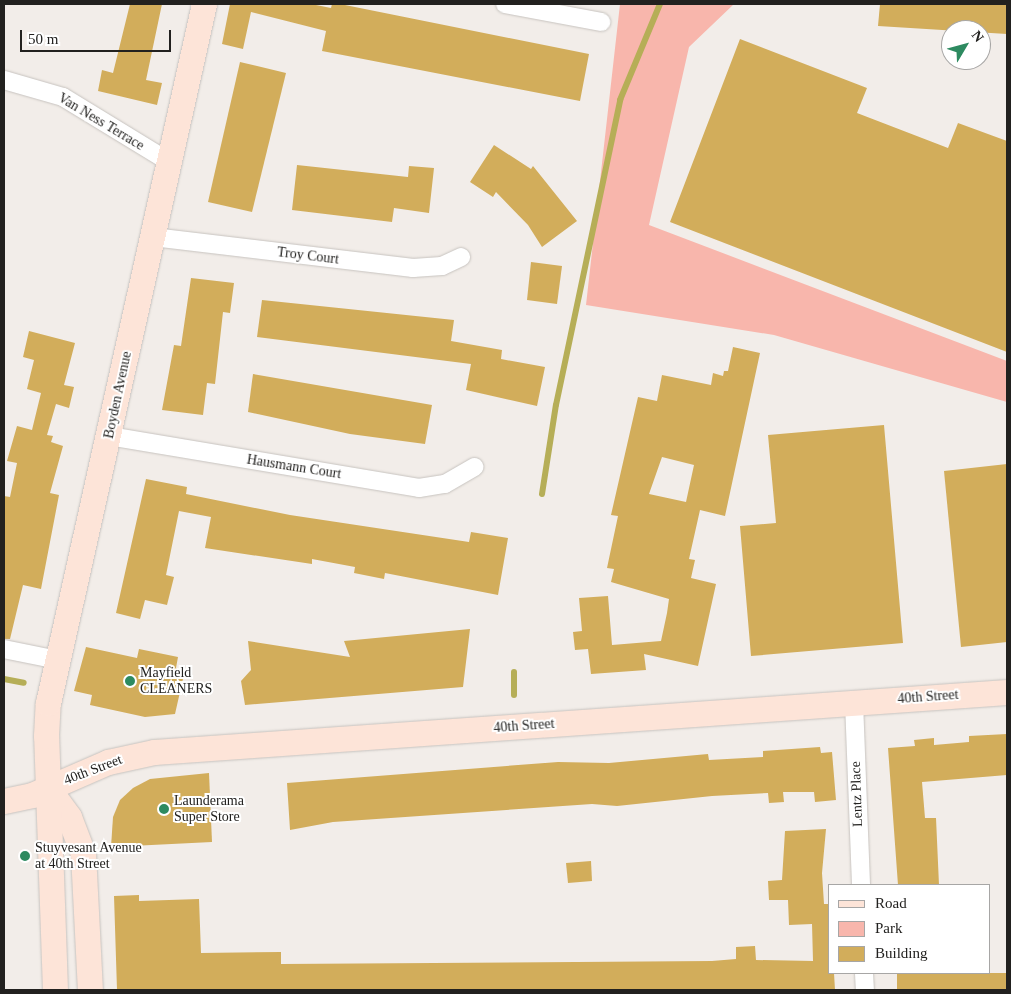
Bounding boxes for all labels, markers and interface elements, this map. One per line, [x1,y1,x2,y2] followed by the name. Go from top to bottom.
[22,20,174,52] scale bar
[941,20,991,70] north arrow
[969,28,987,45] text: N
[28,31,58,47] text: 50 m
[55,90,147,154] street label: Van Ness Terrace
[276,244,340,268] street label: Troy Court
[100,349,136,441] street label: Boyden Avenue
[246,451,342,483] street label: Hausmann Court
[140,665,212,698] place label: Mayfield CLEANERS
[124,675,136,687] marker: Mayfield CLEANERS
[897,686,959,708] street label: 40th Street
[493,715,555,737] street label: 40th Street
[61,751,125,789] street label: 40th Street
[847,761,867,827] street label: Lentz Place
[174,793,244,826] place label: Launderama Super Store
[158,803,170,815] marker: Launderama Super Store
[35,840,142,872] place label: Stuyvesant Avenue at 40th Street
[19,850,31,862] marker: Stuyvesant Avenue at 40th Street
[828,884,991,974] legend
[875,895,907,911] text: Road
[875,920,903,936] text: Park
[875,945,928,961] text: Building

